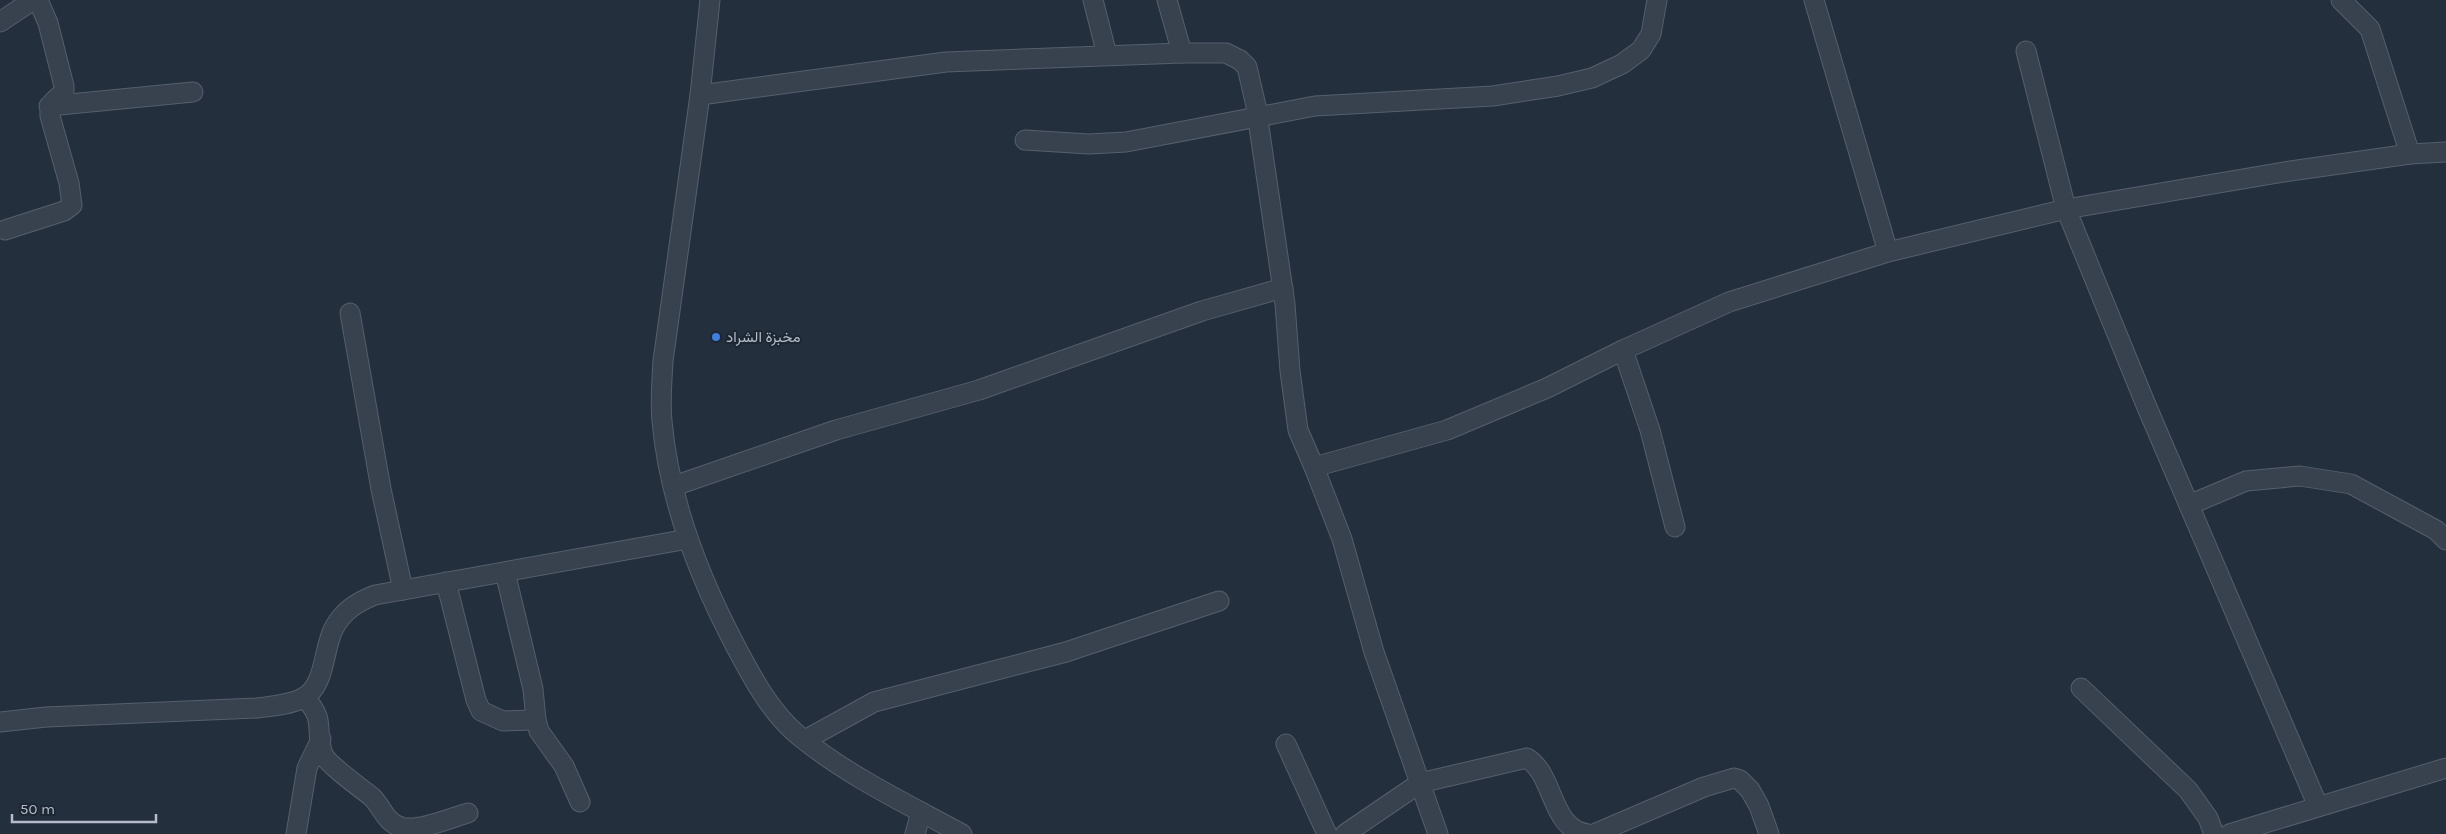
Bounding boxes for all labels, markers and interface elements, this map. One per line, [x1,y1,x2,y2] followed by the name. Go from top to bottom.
[726,328,800,346] place label: مخبزة الشراد
[710,331,722,343] marker: مخبزة الشراد
[12,792,156,824] scale bar
[20,800,55,818] text: 50 m

